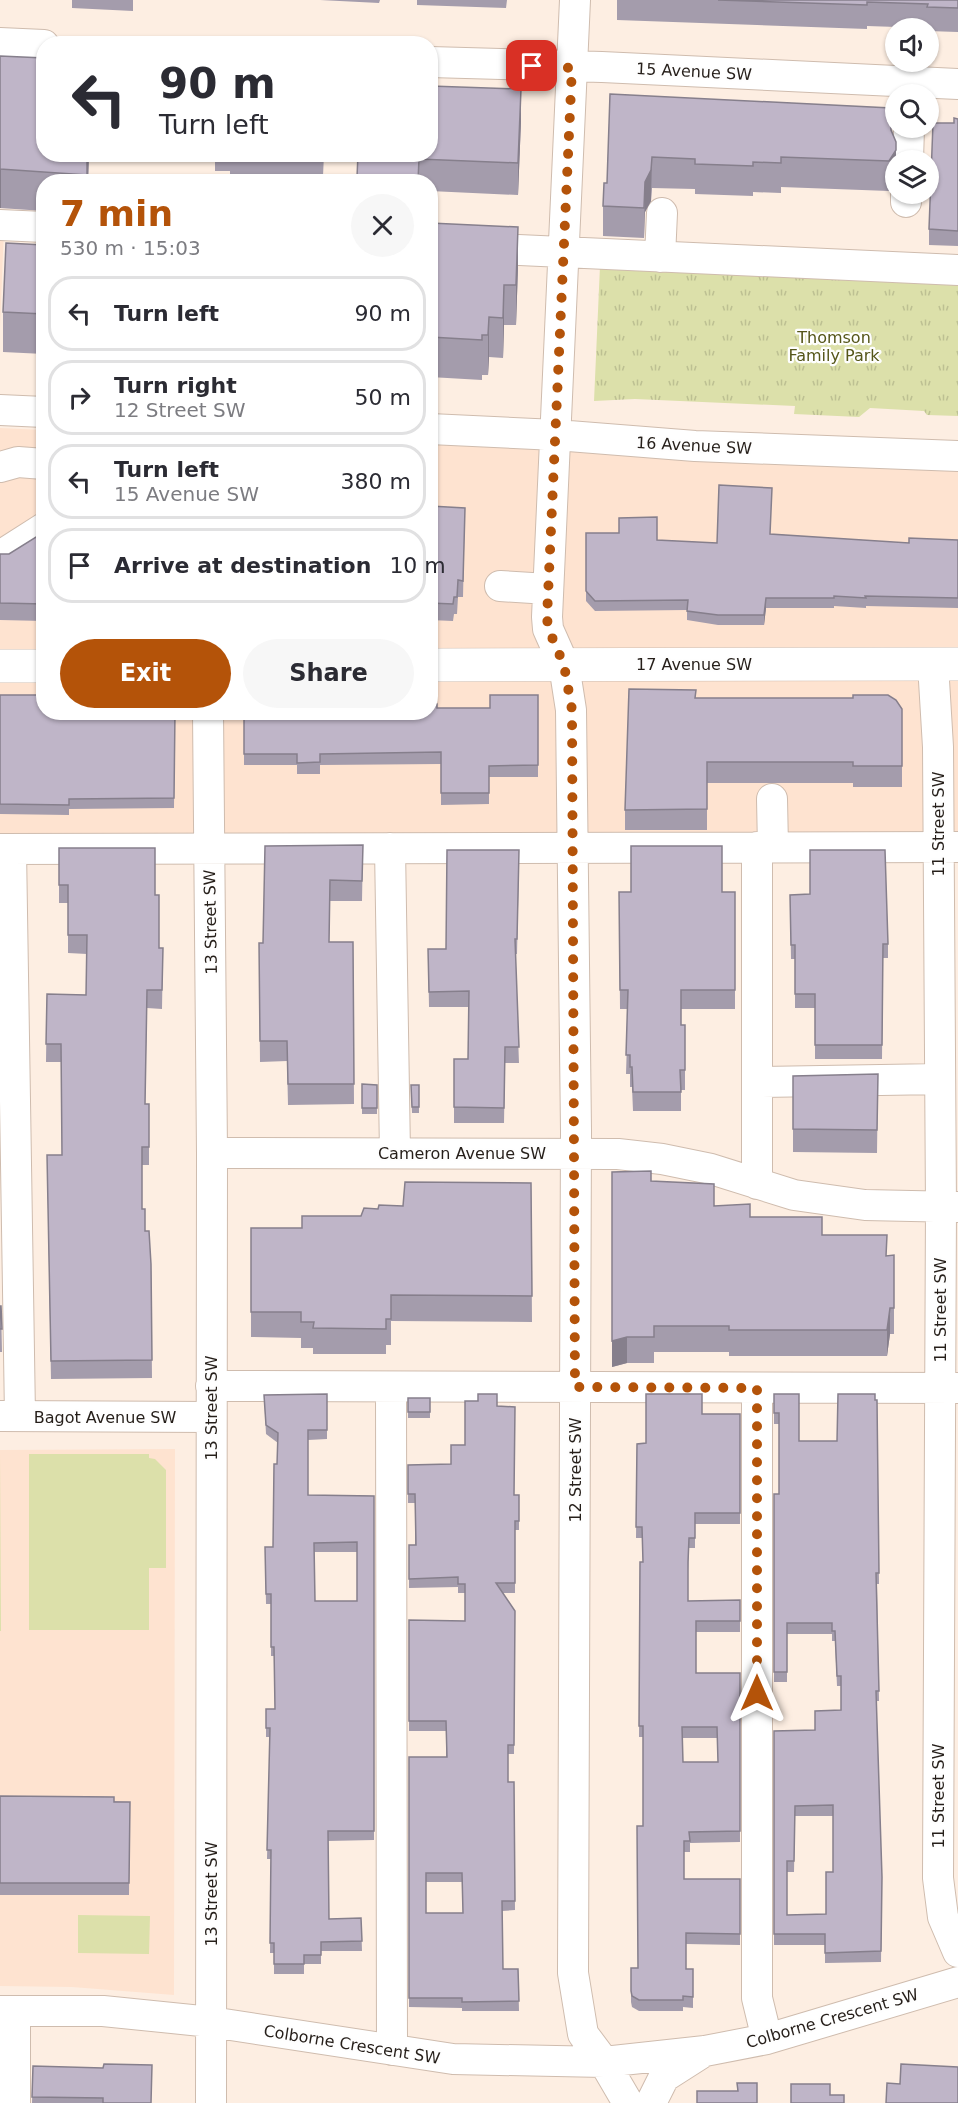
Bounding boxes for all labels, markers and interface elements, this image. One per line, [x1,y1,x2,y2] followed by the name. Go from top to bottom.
[885,18,939,204] map controls
[885,18,939,72] button: sound
[506,40,557,91] pin
[515,49,548,82] icon: arrive
[159,59,276,108] text: 90 m
[636,59,753,84] street label: 15 Avenue SW
[60,60,138,138] icon: left
[885,84,939,138] button: search
[159,109,269,140] text: Turn left
[885,150,939,204] button: layers
[60,193,173,234] text: 7 min
[351,194,414,257] button: close
[60,236,201,260] text: 530 m · 15:03
[63,297,96,330] icon: left
[114,301,219,326] text: Turn left
[355,301,411,326] text: 90 m
[788,328,880,365] park label: Thomson Family Park
[114,373,237,398] text: Turn right
[63,381,96,414] icon: right
[355,385,411,410] text: 50 m
[114,398,245,422] text: 12 Street SW
[636,433,753,458] street label: 16 Avenue SW
[114,457,219,482] text: Turn left
[63,465,96,498] icon: left
[341,469,411,494] text: 380 m
[114,482,259,506] text: 15 Avenue SW
[63,549,96,582] icon: arrive
[114,553,371,578] text: Arrive at destination
[389,553,446,578] text: 10 m
[60,639,231,708] button: Exit
[243,639,414,708] button: Share
[636,655,752,674] street label: 17 Avenue SW
[929,771,948,877] street label: 11 Street SW
[200,869,221,975] street label: 13 Street SW
[378,1144,546,1163] street label: Cameron Avenue SW
[931,1257,950,1363] street label: 11 Street SW
[202,1355,221,1461] street label: 13 Street SW
[34,1408,176,1427] street label: Bagot Avenue SW
[566,1417,585,1523] street label: 12 Street SW
[725,1661,789,1725] position arrow
[929,1743,948,1849] street label: 11 Street SW
[202,1841,221,1947] street label: 13 Street SW
[744,1985,921,2052] street label: Colborne Crescent SW
[262,2021,442,2068] street label: Colborne Crescent SW

